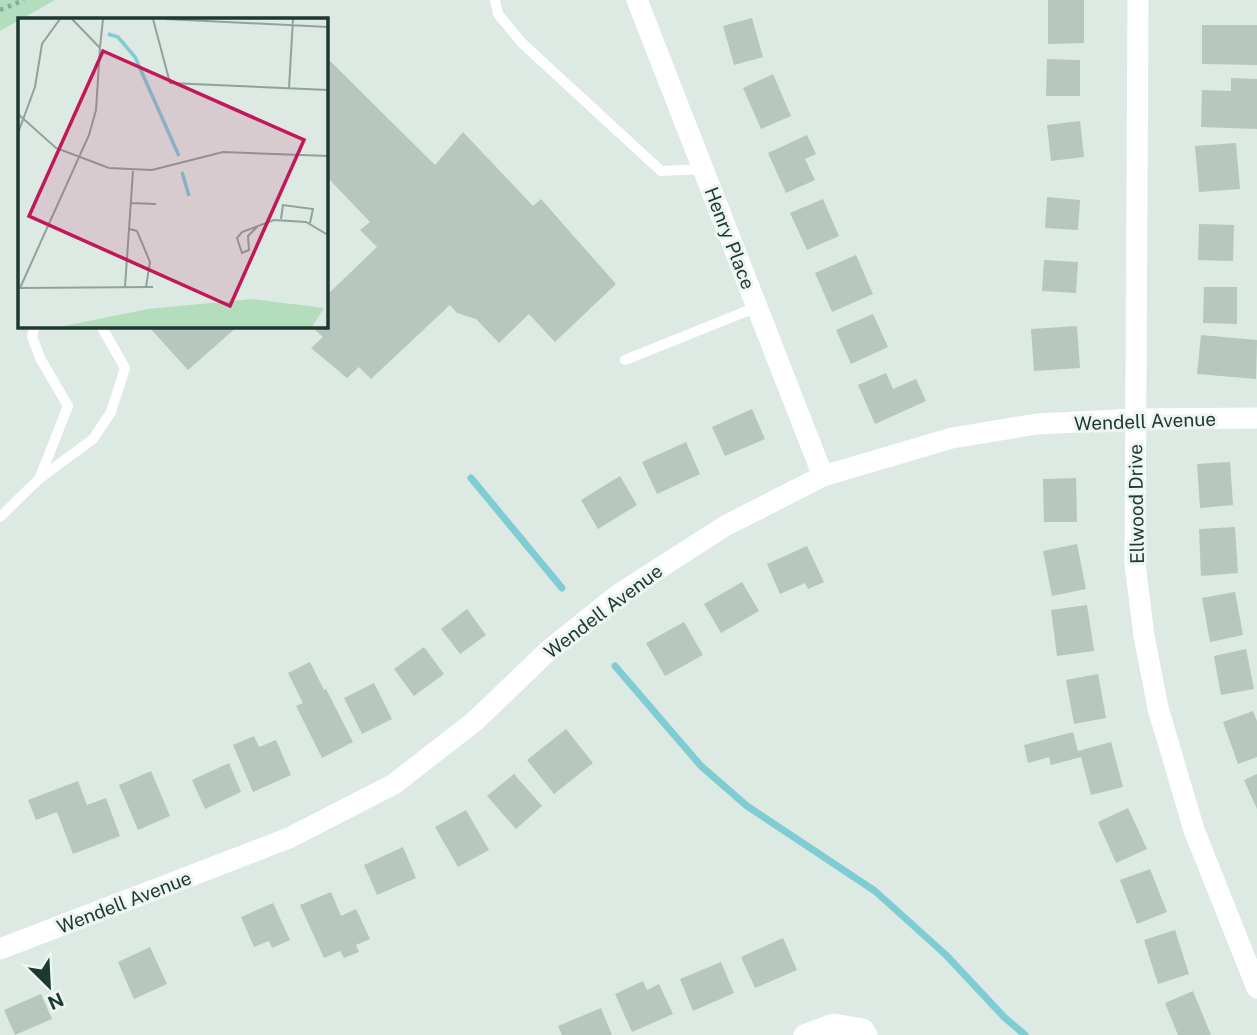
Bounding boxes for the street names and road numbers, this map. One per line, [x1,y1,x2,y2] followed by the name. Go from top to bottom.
[700,184,760,292] street label: Henry Place
[1074,408,1216,434] street label: Wendell Avenue
[1124,444,1148,564] street label: Ellwood Drive
[540,559,666,663] street label: Wendell Avenue
[54,866,194,938] street label: Wendell Avenue

